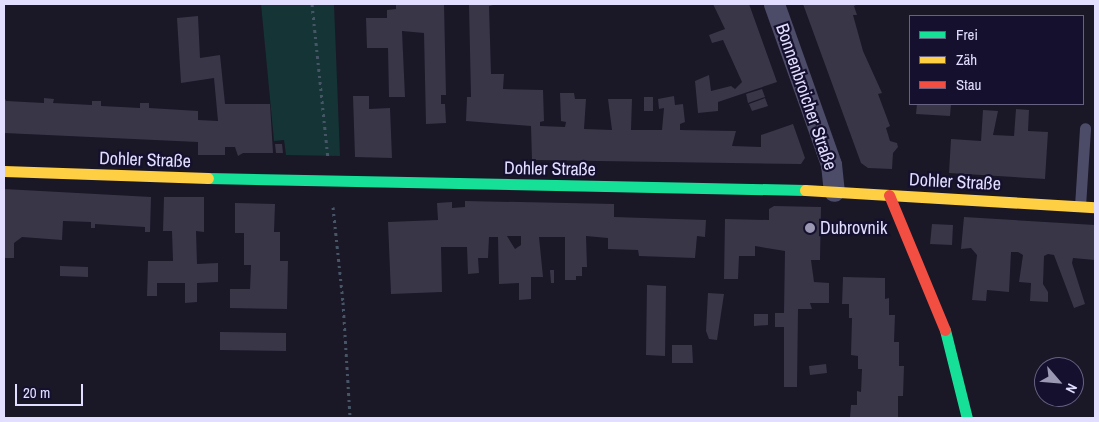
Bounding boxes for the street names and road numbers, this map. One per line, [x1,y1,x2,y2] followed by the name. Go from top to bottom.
[771,21,841,173] street label: Bonnenbroicher Straße
[99,148,191,172] street label: Dohler Straße
[504,157,596,181] street label: Dohler Straße
[909,169,1001,195] street label: Dohler Straße

